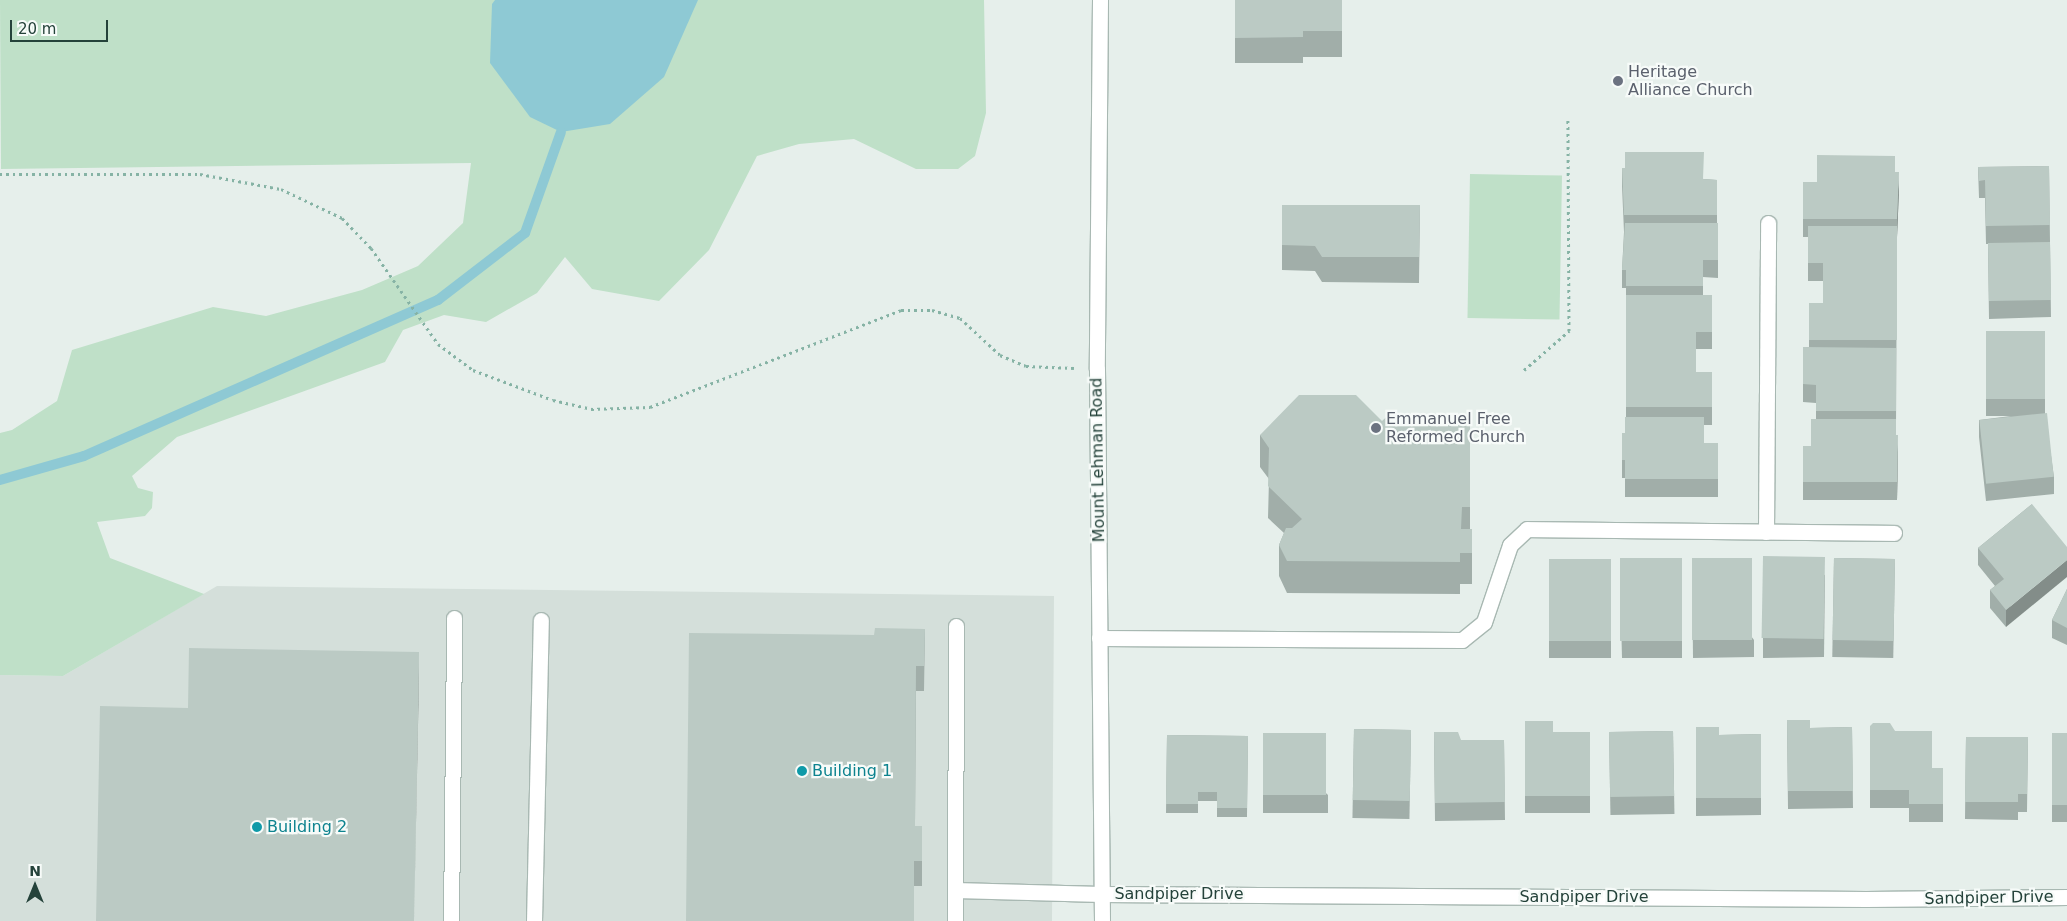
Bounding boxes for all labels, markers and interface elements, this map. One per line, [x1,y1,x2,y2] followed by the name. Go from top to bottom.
[12,10,110,42] scale bar
[18,20,56,38] text: 20 m
[1628,62,1753,100] place label: Heritage Alliance Church
[1612,75,1624,87] marker: Heritage Alliance Church
[1087,378,1109,542] street label: Mount Lehman Road
[1386,409,1525,447] place label: Emmanuel Free Reformed Church
[1370,422,1382,434] marker: Emmanuel Free Reformed Church
[812,761,892,781] place label: Building 1
[796,765,808,777] marker: Building 1
[267,817,347,837] place label: Building 2
[251,821,263,833] marker: Building 2
[10,861,60,911] north arrow
[29,863,41,879] text: N
[1114,884,1244,904] street label: Sandpiper Drive
[1519,887,1649,907] street label: Sandpiper Drive
[1924,887,2054,909] street label: Sandpiper Drive

